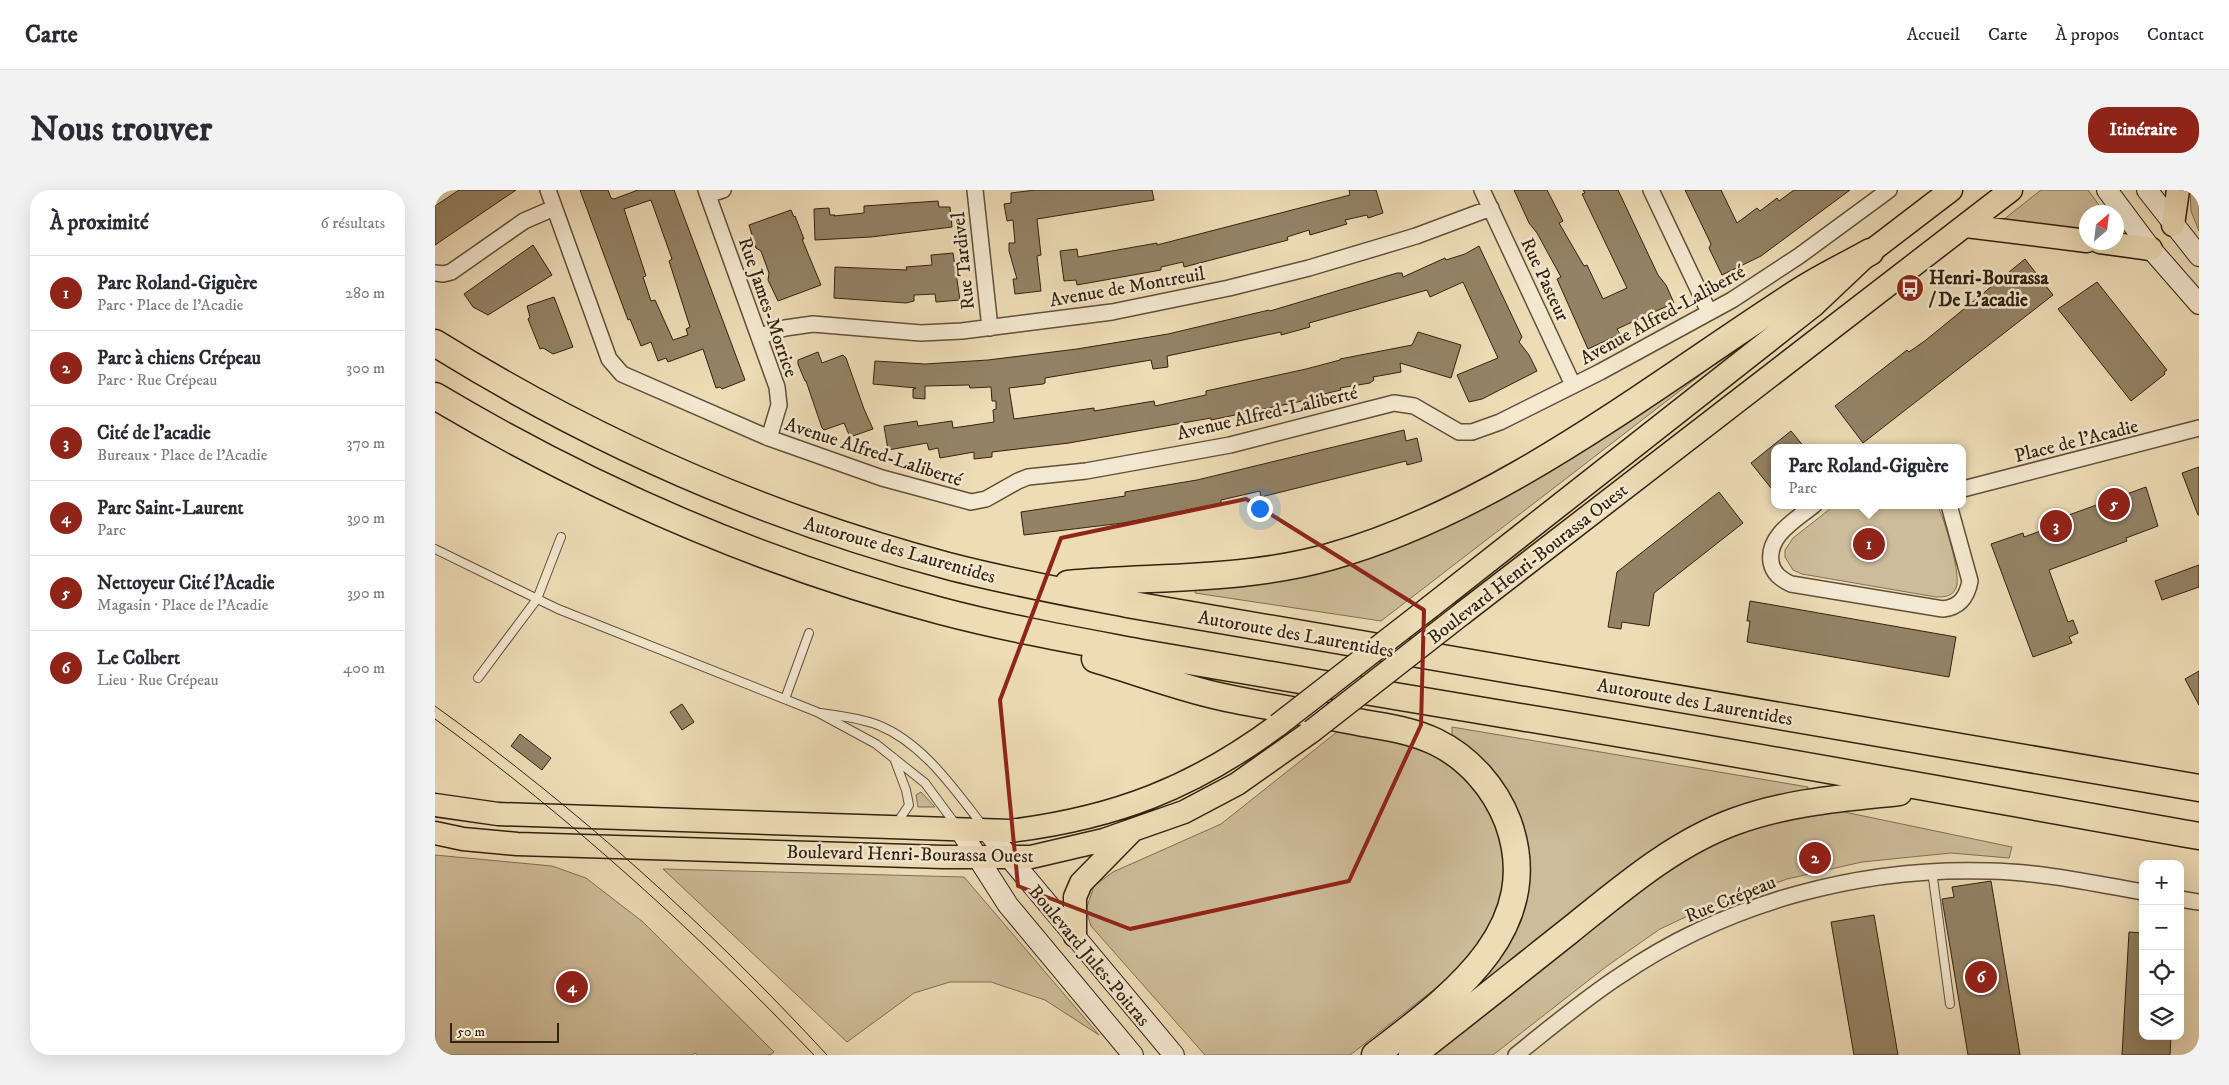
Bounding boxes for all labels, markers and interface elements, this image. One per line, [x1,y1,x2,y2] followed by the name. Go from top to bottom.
[25,20,78,50] text: Carte
[1907,24,1960,46] text: Accueil
[1988,24,2027,46] text: Carte
[2055,24,2119,46] text: À propos
[2147,24,2204,46] text: Contact
[2088,107,2199,153] button: Itinéraire
[30,108,212,152] text: Nous trouver
[2079,205,2124,250] north arrow
[50,210,149,236] text: À proximité
[947,211,980,311] street label: Rue Tardivel
[320,213,385,233] text: 6 résultats
[733,234,802,381] street label: Rue James-Morrice
[1515,234,1574,325] street label: Rue Pasteur
[1576,260,1749,370] street label: Avenue Alfred-Laliberté
[1048,262,1207,312] street label: Avenue de Montreuil
[1928,267,2049,312] place label: Henri-Bourassa / De L'acadie
[97,272,257,295] text: Parc Roland-Giguère
[1895,273,1925,303] bus stop icon: Henri-Bourassa / De L'acadie
[63,283,69,303] text: 1
[345,283,385,303] text: 280 m
[97,295,243,315] text: Parc · Place de l'Acadie
[97,347,261,370] text: Parc à chiens Crépeau
[62,358,70,378] text: 2
[346,358,385,378] text: 300 m
[97,370,217,390] text: Parc · Rue Crépeau
[1175,381,1360,445] street label: Avenue Alfred-Laliberté
[782,413,965,492] street label: Avenue Alfred-Laliberté
[2012,415,2141,468] street label: Place de l'Acadie
[97,422,211,445] text: Cité de l'acadie
[63,433,69,453] text: 3
[347,433,385,453] text: 370 m
[1771,444,1966,509] popup
[97,445,267,465] text: Bureaux · Place de l'Acadie
[1788,455,1949,478] text: Parc Roland-Giguère
[1788,478,1817,498] text: Parc
[1423,479,1632,649] street label: Boulevard Henri-Bourassa Ouest
[2098,485,2130,523] pin: 5
[1247,496,1273,522] your location
[97,497,244,520] text: Parc Saint-Laurent
[2040,507,2072,545] pin: 3
[61,508,71,528] text: 4
[347,508,385,528] text: 390 m
[801,512,998,589] street label: Autoroute des Laurentides
[97,520,126,540] text: Parc
[1853,525,1885,563] pin: 1
[97,572,275,595] text: Nettoyeur Cité l'Acadie
[62,583,70,603] text: 5
[347,583,385,603] text: 390 m
[97,595,268,615] text: Magasin · Place de l'Acadie
[1196,606,1395,663] street label: Autoroute des Laurentides
[97,647,180,670] text: Le Colbert
[62,658,70,678] text: 6
[343,658,385,678] text: 400 m
[97,670,218,690] text: Lieu · Rue Crépeau
[1595,674,1794,731] street label: Autoroute des Laurentides
[1799,839,1831,877] pin: 2
[786,841,1034,868] street label: Boulevard Henri-Bourassa Ouest
[2139,860,2184,1040] map controls
[2139,860,2184,905] button: +
[1682,871,1779,928] street label: Rue Crépeau
[1023,881,1155,1031] street label: Boulevard Jules-Poitras
[2139,905,2184,950] button: −
[2139,950,2184,995] button: locate
[1965,958,1997,996] pin: 6
[556,968,588,1006] pin: 4
[2139,995,2184,1040] button: layers
[450,1020,559,1043] scale bar
[457,1023,485,1041] text: 50 m

